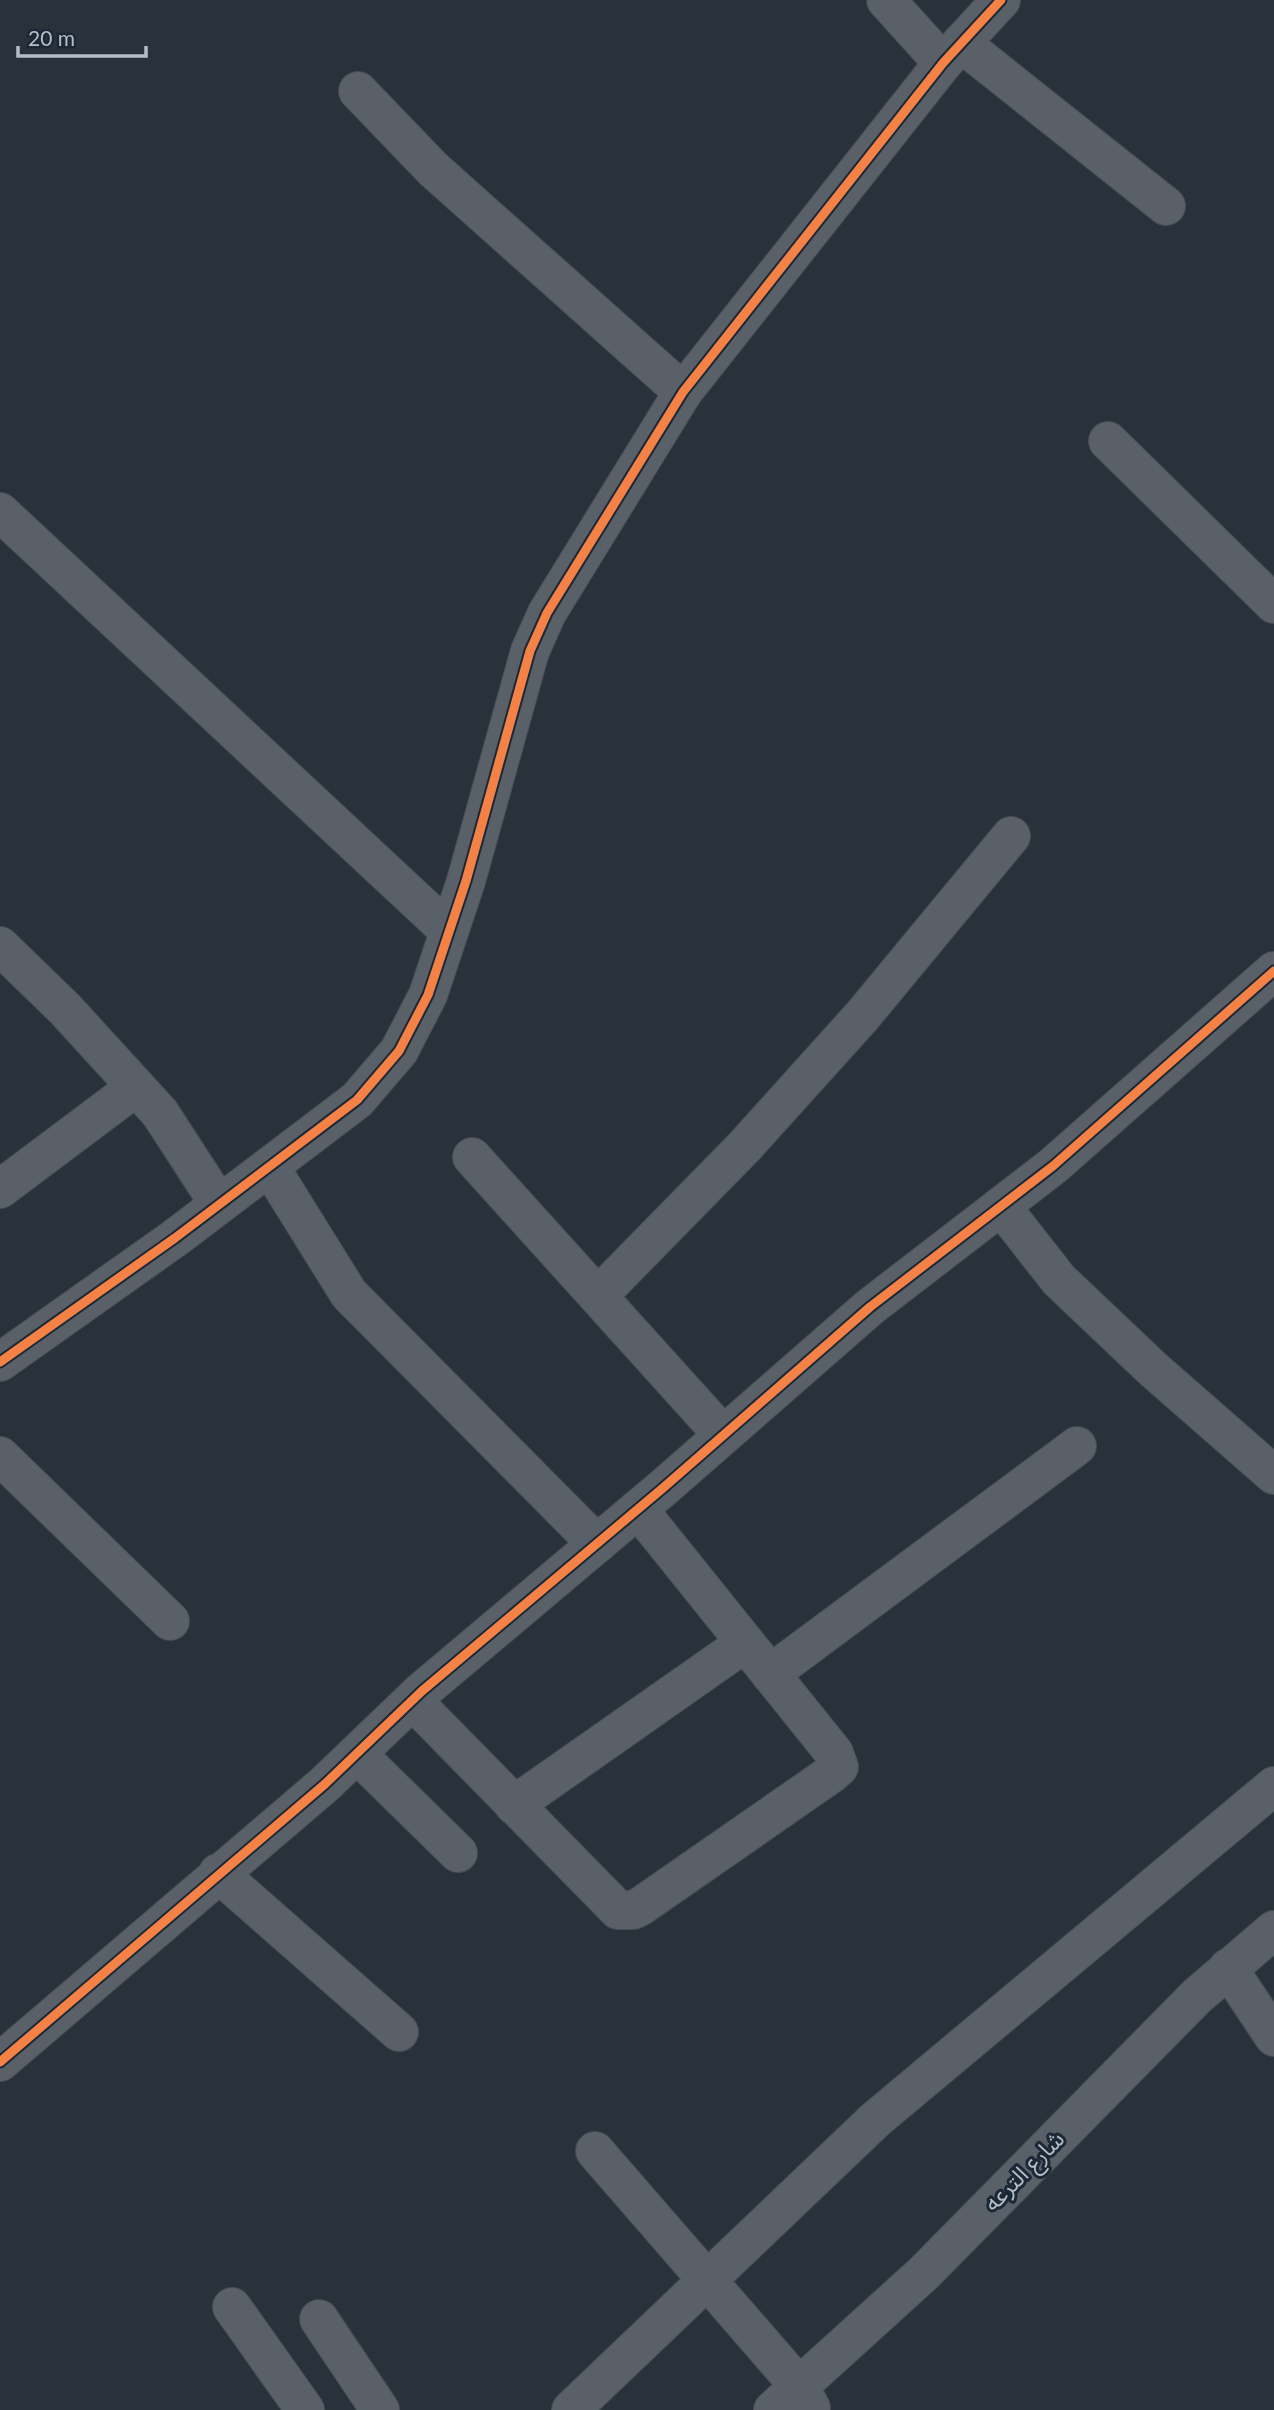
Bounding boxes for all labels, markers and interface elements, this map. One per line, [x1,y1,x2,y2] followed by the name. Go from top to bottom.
[18,14,145,58] scale bar
[28,25,75,50] text: 20 m
[977,2124,1072,2219] street label: شارع الترعه

